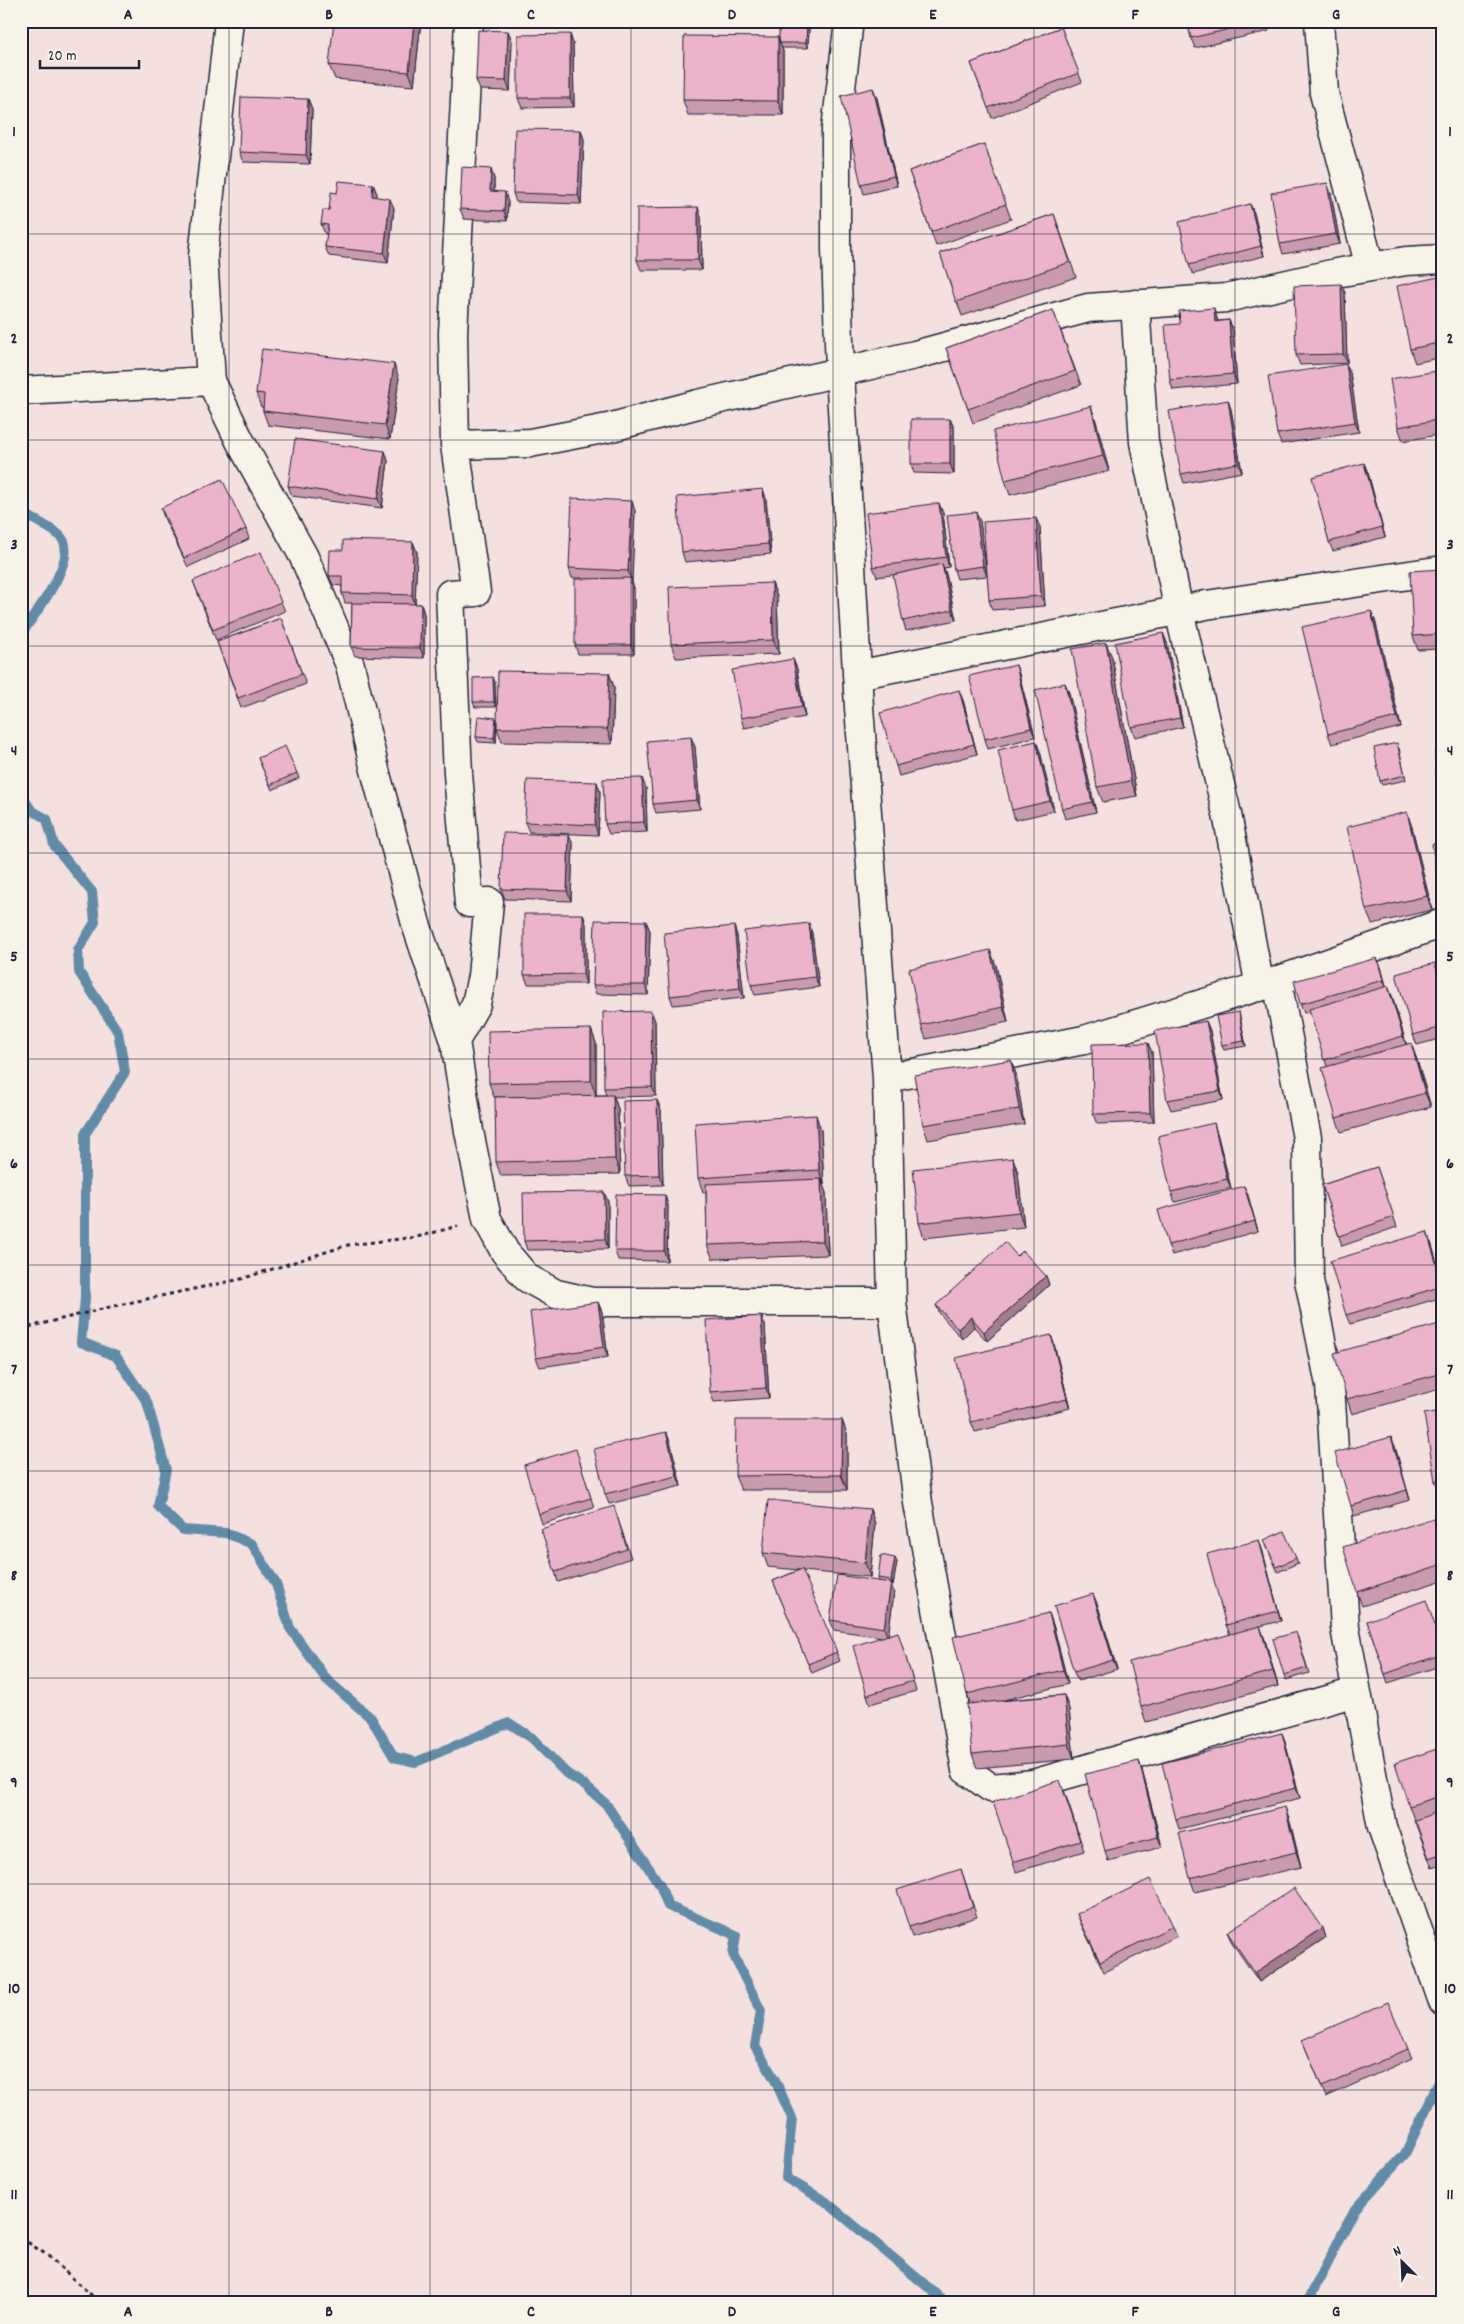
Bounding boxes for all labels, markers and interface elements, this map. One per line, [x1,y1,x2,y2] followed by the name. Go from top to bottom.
[124,4,133,27] text: A
[325,4,333,27] text: B
[527,4,535,27] text: C
[728,4,737,27] text: D
[929,4,937,27] text: E
[1131,4,1139,27] text: F
[1332,4,1340,27] text: G
[40,38,139,70] scale bar
[48,46,76,68] text: 20 m
[12,121,16,144] text: 1
[1448,121,1452,144] text: 1
[11,328,18,351] text: 2
[1447,328,1454,351] text: 2
[10,534,18,557] text: 3
[1446,534,1454,557] text: 3
[11,740,17,763] text: 4
[1447,740,1453,763] text: 4
[10,946,18,969] text: 5
[1446,946,1454,969] text: 5
[10,1153,18,1176] text: 6
[1446,1153,1454,1176] text: 6
[11,1359,17,1382] text: 7
[1447,1359,1453,1382] text: 7
[11,1565,18,1588] text: 8
[1447,1565,1454,1588] text: 8
[10,1772,18,1795] text: 9
[1446,1772,1454,1795] text: 9
[8,1978,20,2001] text: 10
[1444,1978,1456,2001] text: 10
[10,2184,18,2207] text: 11
[1446,2184,1454,2207] text: 11
[1376,2236,1426,2286] north arrow
[1390,2241,1405,2262] text: N
[124,2301,133,2324] text: A
[325,2301,333,2324] text: B
[527,2301,535,2324] text: C
[728,2301,737,2324] text: D
[929,2301,937,2324] text: E
[1131,2301,1139,2324] text: F
[1332,2301,1340,2324] text: G

